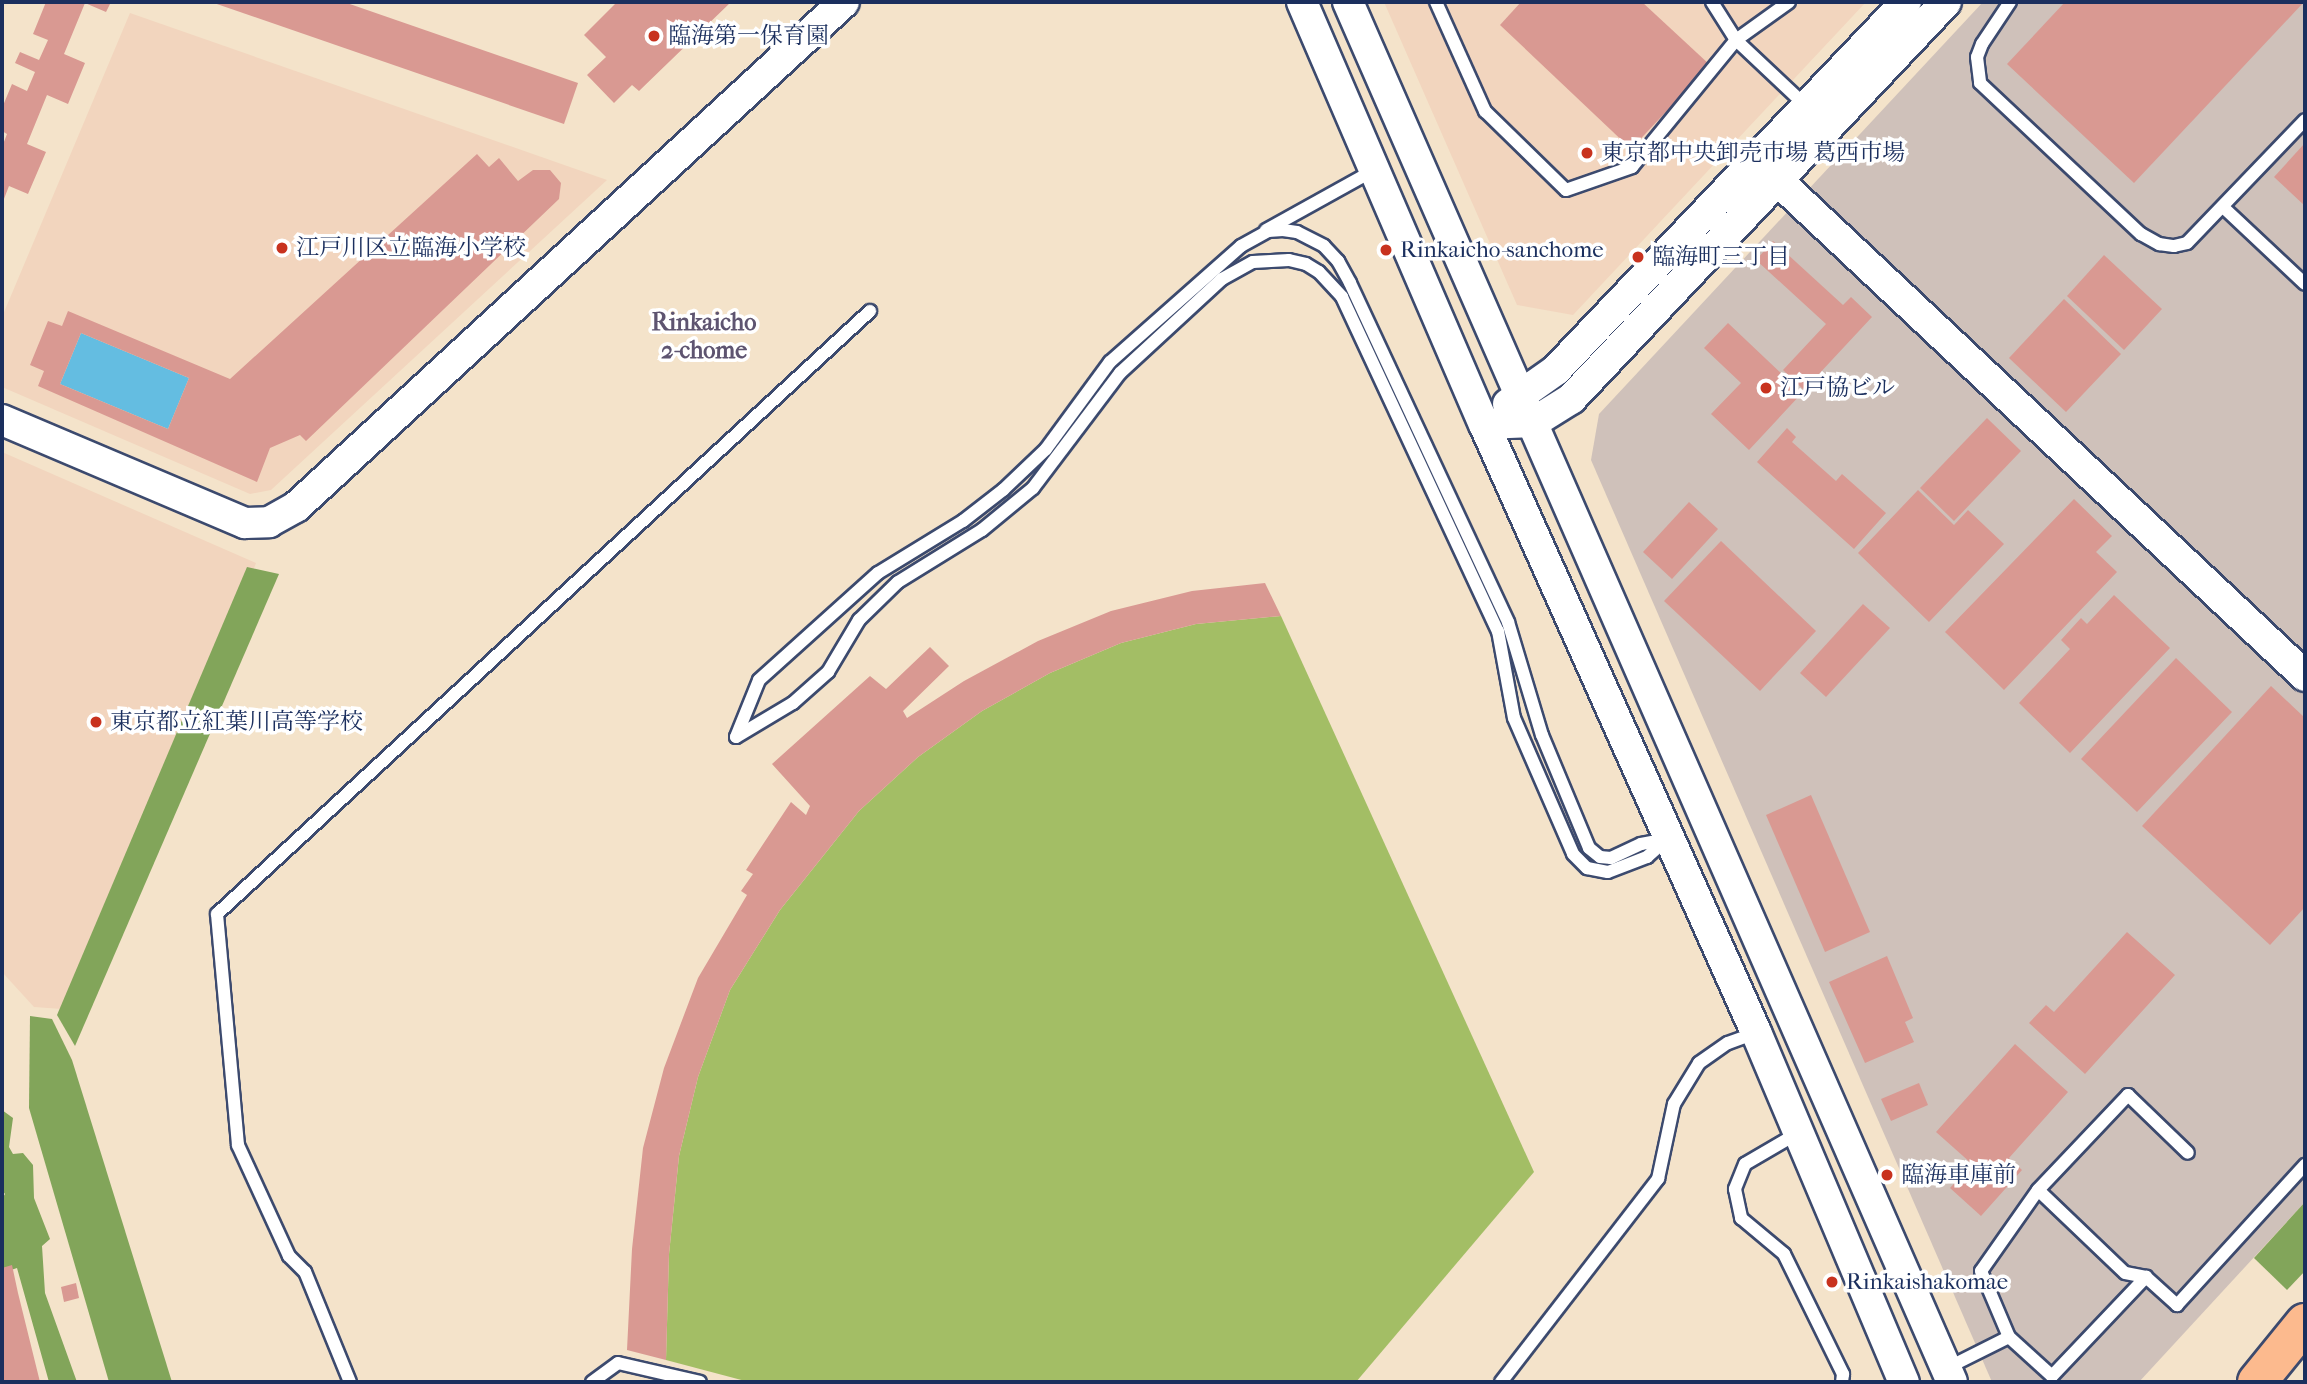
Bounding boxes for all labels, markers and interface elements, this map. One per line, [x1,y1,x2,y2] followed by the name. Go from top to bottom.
[668,22,829,50] place label: 臨海第一保育園
[646,28,662,44] marker: 臨海第一保育園
[1601,139,1905,167] place label: 東京都中央卸売市場 葛西市場
[1579,145,1595,161] marker: 東京都中央卸売市場 葛西市場
[296,234,526,262] place label: 江戸川区立臨海小学校
[1400,236,1604,264] place label: Rinkaicho-sanchome
[274,240,290,256] marker: 江戸川区立臨海小学校
[1378,242,1394,258] marker: Rinkaicho-sanchome
[1652,243,1790,271] place label: 臨海町三丁目
[1630,249,1646,265] marker: 臨海町三丁目
[652,309,756,365] district label: Rinkaicho 2-chome
[1780,374,1895,402] place label: 江戸協ビル
[1758,380,1774,396] marker: 江戸協ビル
[110,708,363,736] place label: 東京都立紅葉川高等学校
[88,714,104,730] marker: 東京都立紅葉川高等学校
[1901,1161,2016,1189] place label: 臨海車庫前
[1879,1167,1895,1183] marker: 臨海車庫前
[1846,1268,2008,1296] place label: Rinkaishakomae
[1824,1274,1840,1290] marker: Rinkaishakomae

